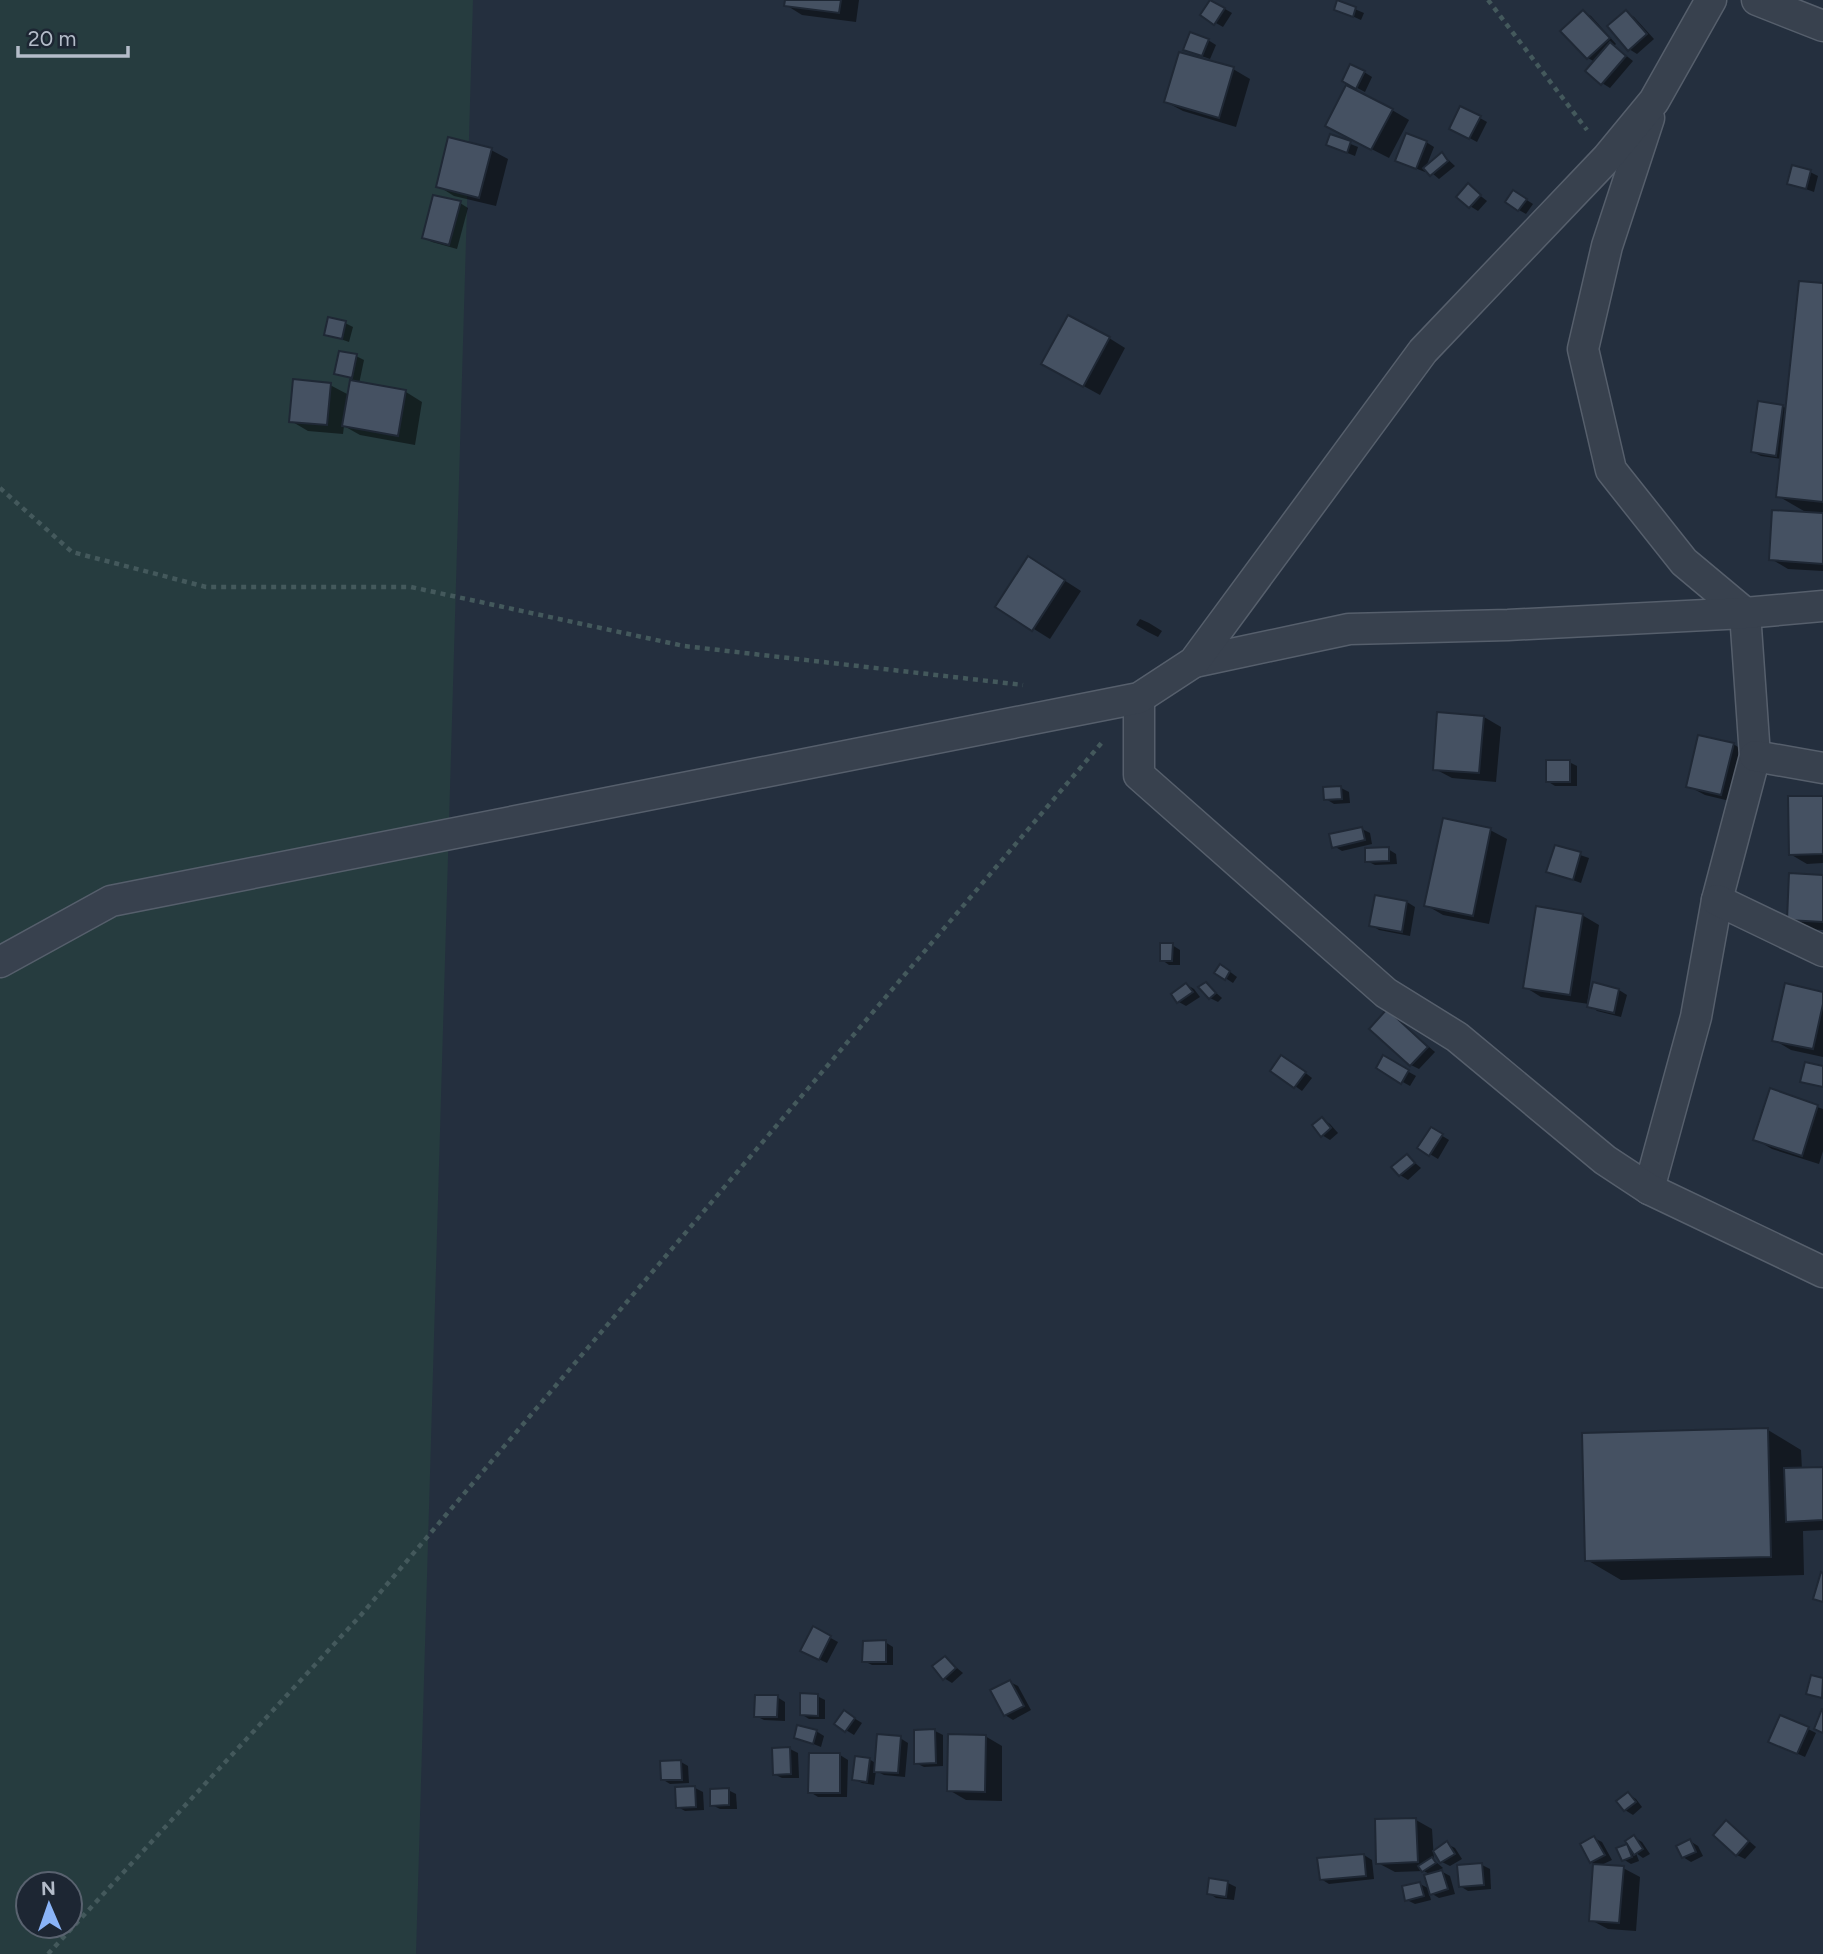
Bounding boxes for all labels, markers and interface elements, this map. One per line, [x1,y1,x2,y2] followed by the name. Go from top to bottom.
[18,14,128,58] scale bar
[28,26,76,51] text: 20 m
[14,1870,84,1940] north arrow
[41,1877,56,1900] text: N

